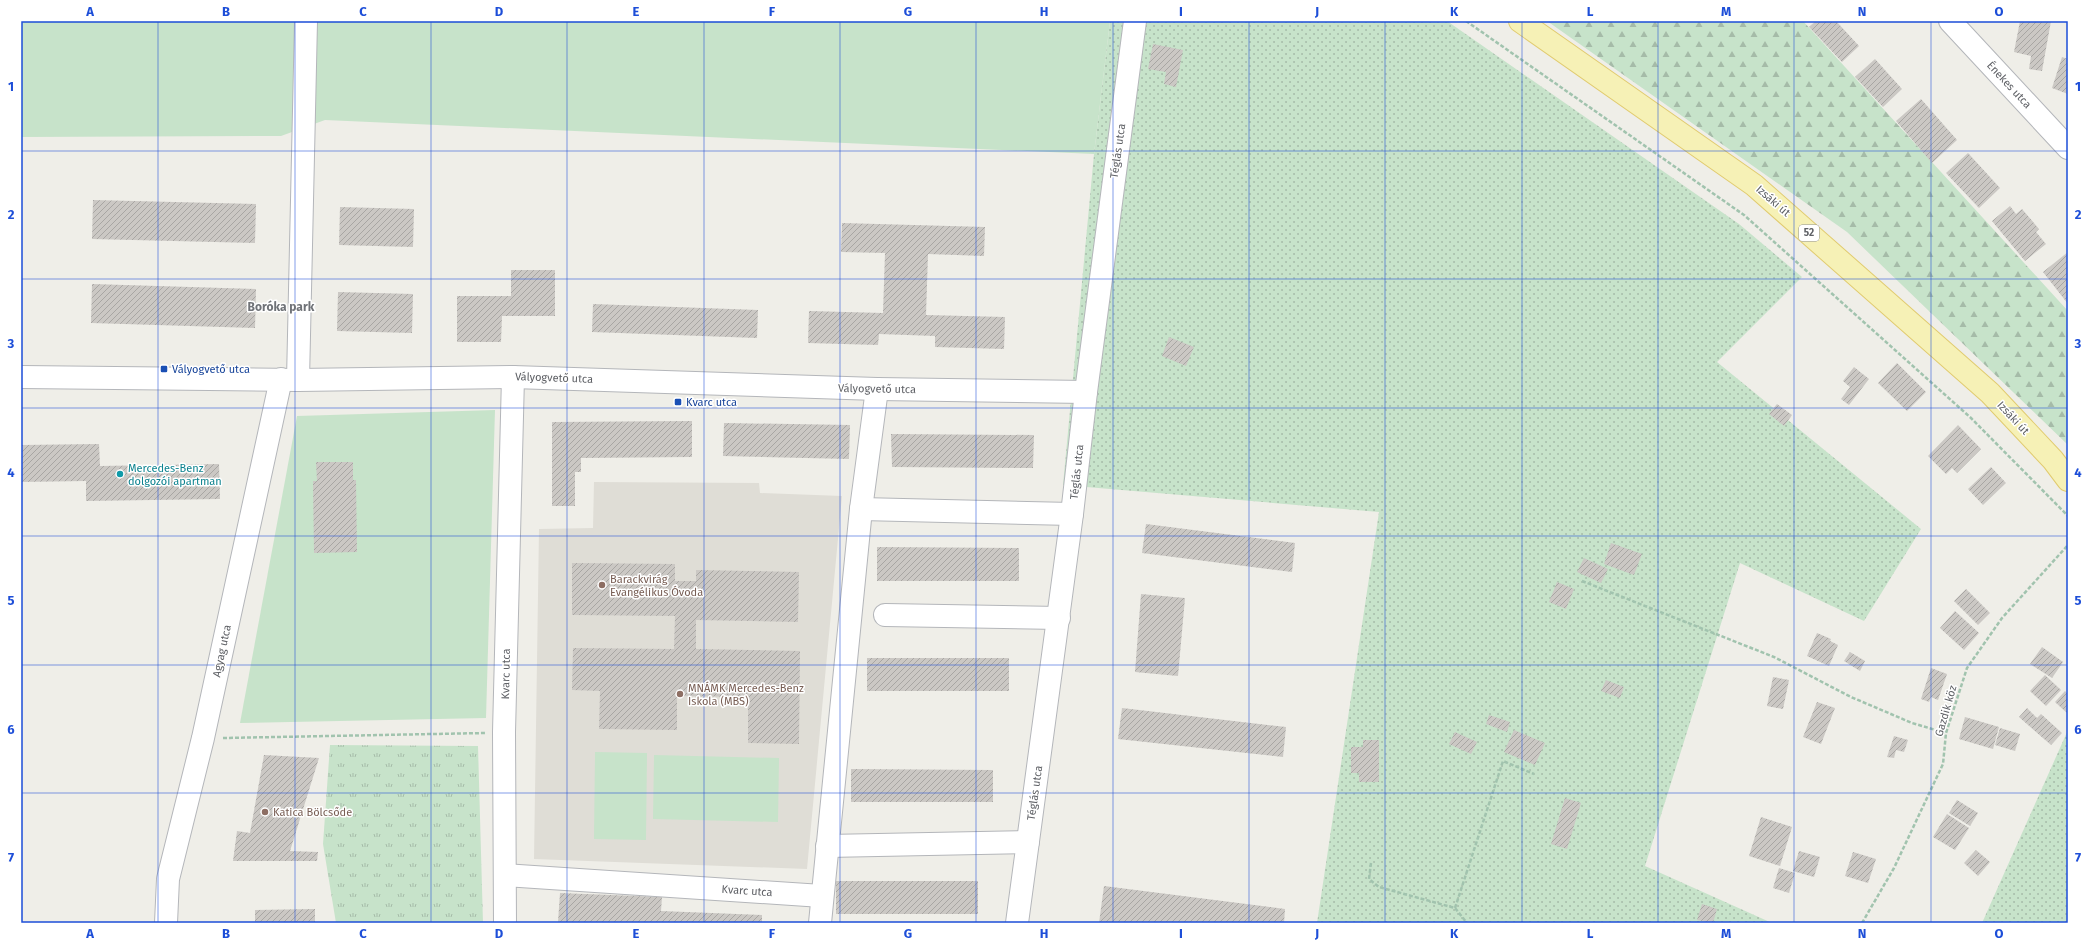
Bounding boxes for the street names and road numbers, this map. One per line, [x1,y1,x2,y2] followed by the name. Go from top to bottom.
[1984,58,2035,111] street label: Énekes utca
[1108,123,1128,179] street label: Téglás utca
[1753,183,1793,219] street label: Izsáki út
[1799,225,1819,241] road number: 52
[515,370,593,386] street label: Vályogvető utca
[838,382,916,396] street label: Vályogvető utca
[1994,399,2032,437] street label: Izsáki út
[1068,444,1086,500] street label: Téglás utca
[210,624,234,678] street label: Agyag utca
[499,648,513,700] street label: Kvarc utca
[1933,684,1960,738] street label: Gazdik köz
[1025,765,1045,821] street label: Téglás utca
[721,883,773,899] street label: Kvarc utca

